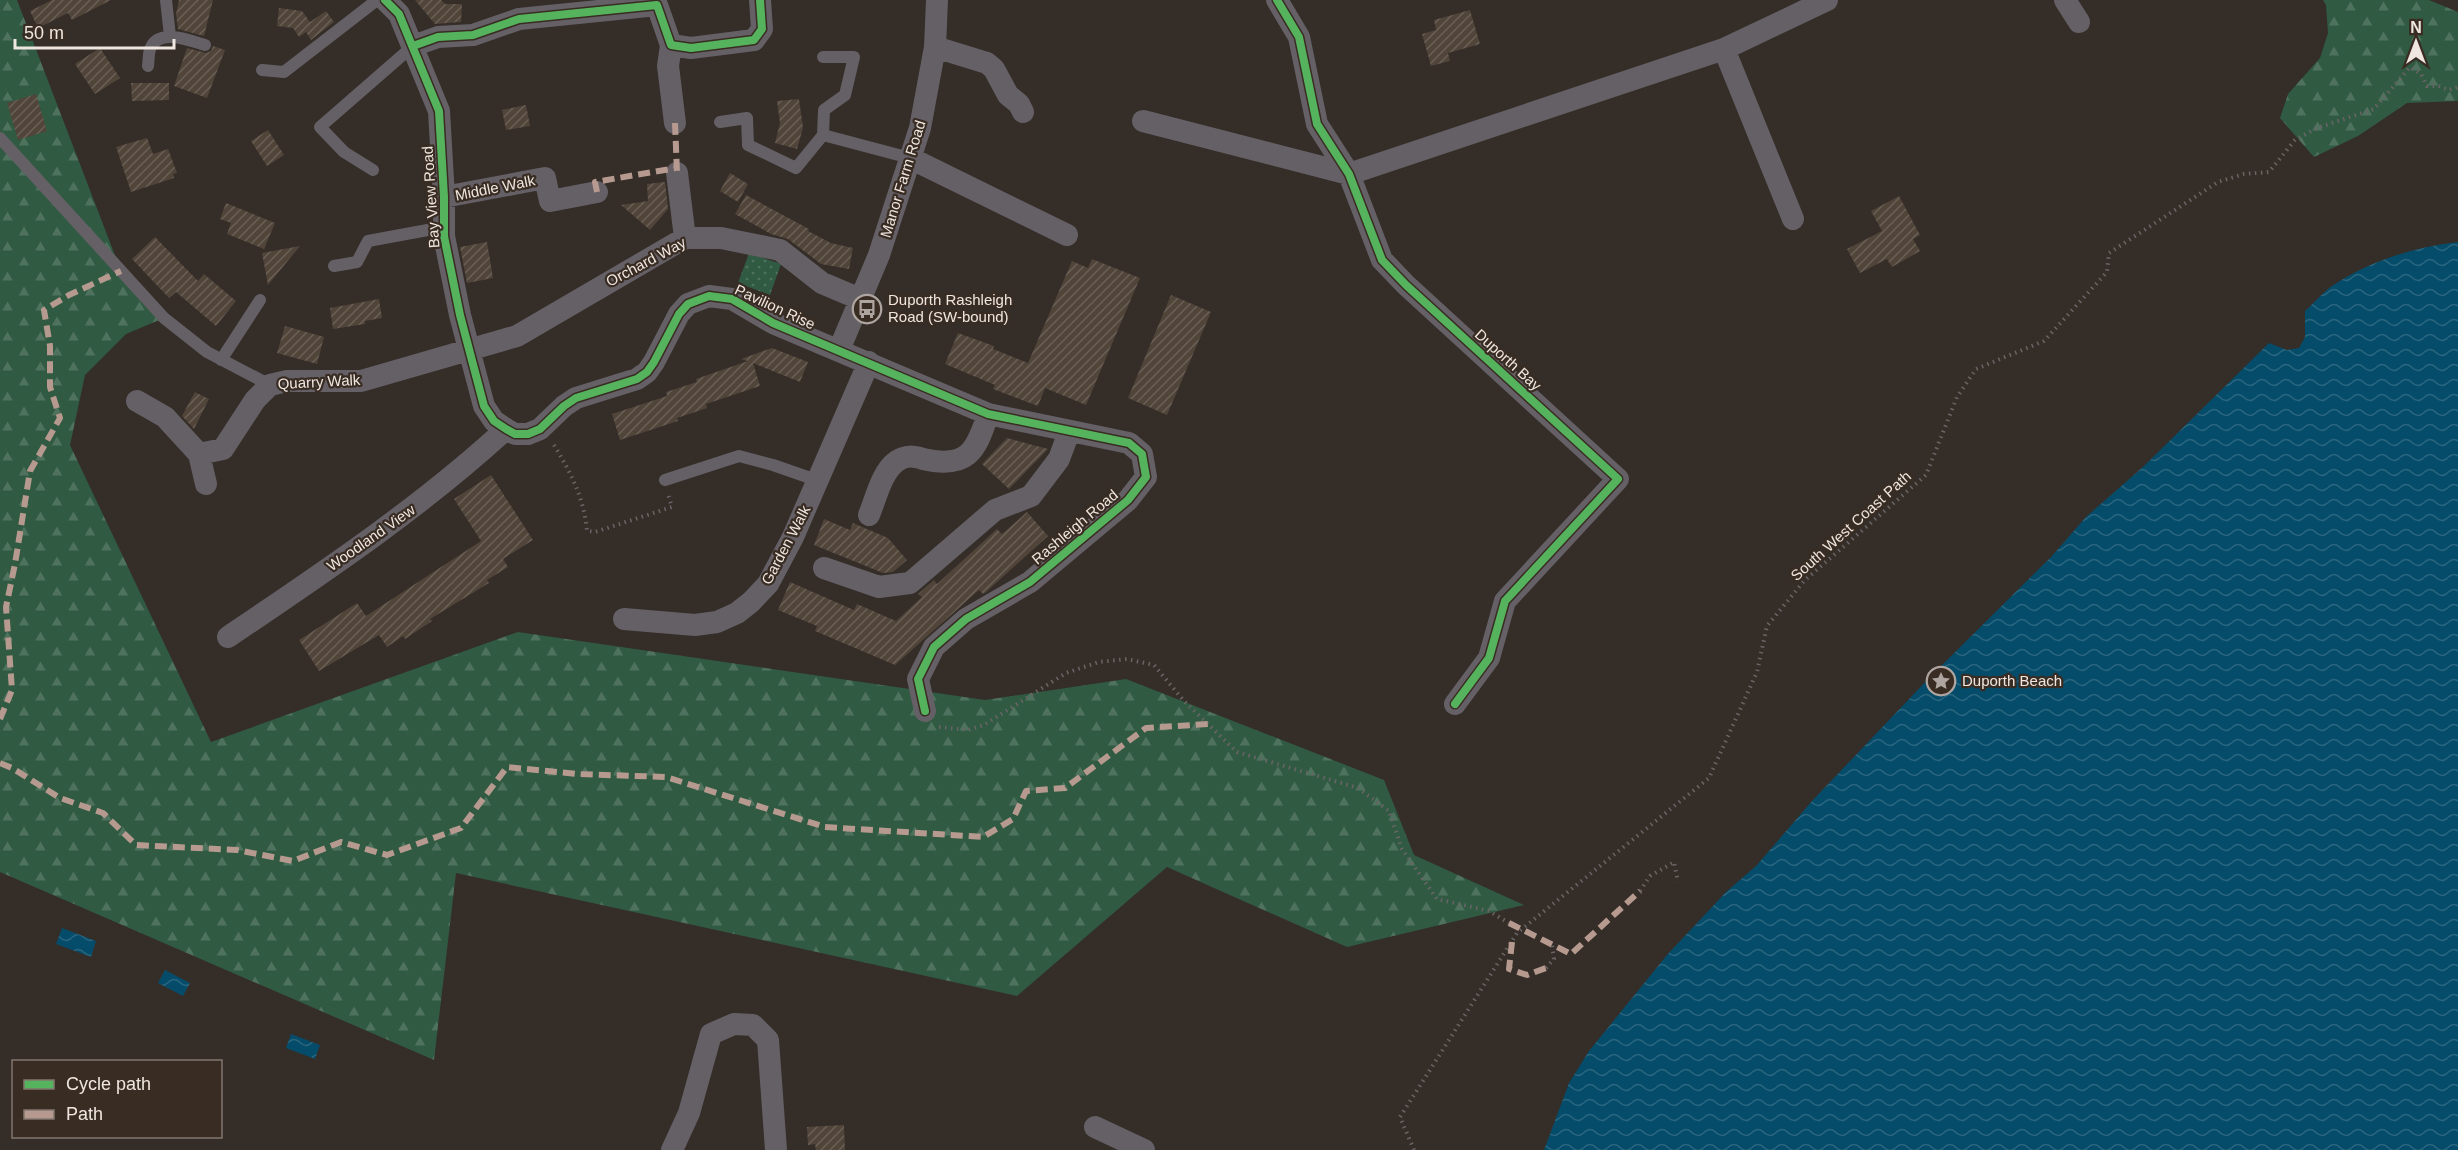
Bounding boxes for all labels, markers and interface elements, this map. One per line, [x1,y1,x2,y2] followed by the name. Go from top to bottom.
[15,12,174,50] scale bar
[2386,12,2446,72] north arrow
[2410,19,2422,36] text: N
[24,23,64,43] text: 50 m
[877,118,928,240] street label: Manor Farm Road
[418,145,443,249] street label: Bay View Road
[453,171,537,204] street label: Middle Walk
[603,233,689,290] street label: Orchard Way
[732,281,818,333] street label: Pavilion Rise
[888,291,1012,325] place label: Duporth Rashleigh Road (SW-bound)
[851,293,883,325] bus stop icon: Duporth Rashleigh Road (SW-bound)
[1472,325,1545,394] street label: Duporth Bay
[277,371,361,392] street label: Quarry Walk
[1787,467,1914,584] street label: South West Coast Path
[1028,486,1121,567] street label: Rashleigh Road
[323,501,418,574] street label: Woodland View
[758,502,814,587] street label: Garden Walk
[1925,665,1957,697] place icon: Duporth Beach
[1962,672,2062,689] place label: Duporth Beach
[12,1060,222,1138] legend
[66,1074,151,1094] text: Cycle path
[66,1104,103,1124] text: Path

